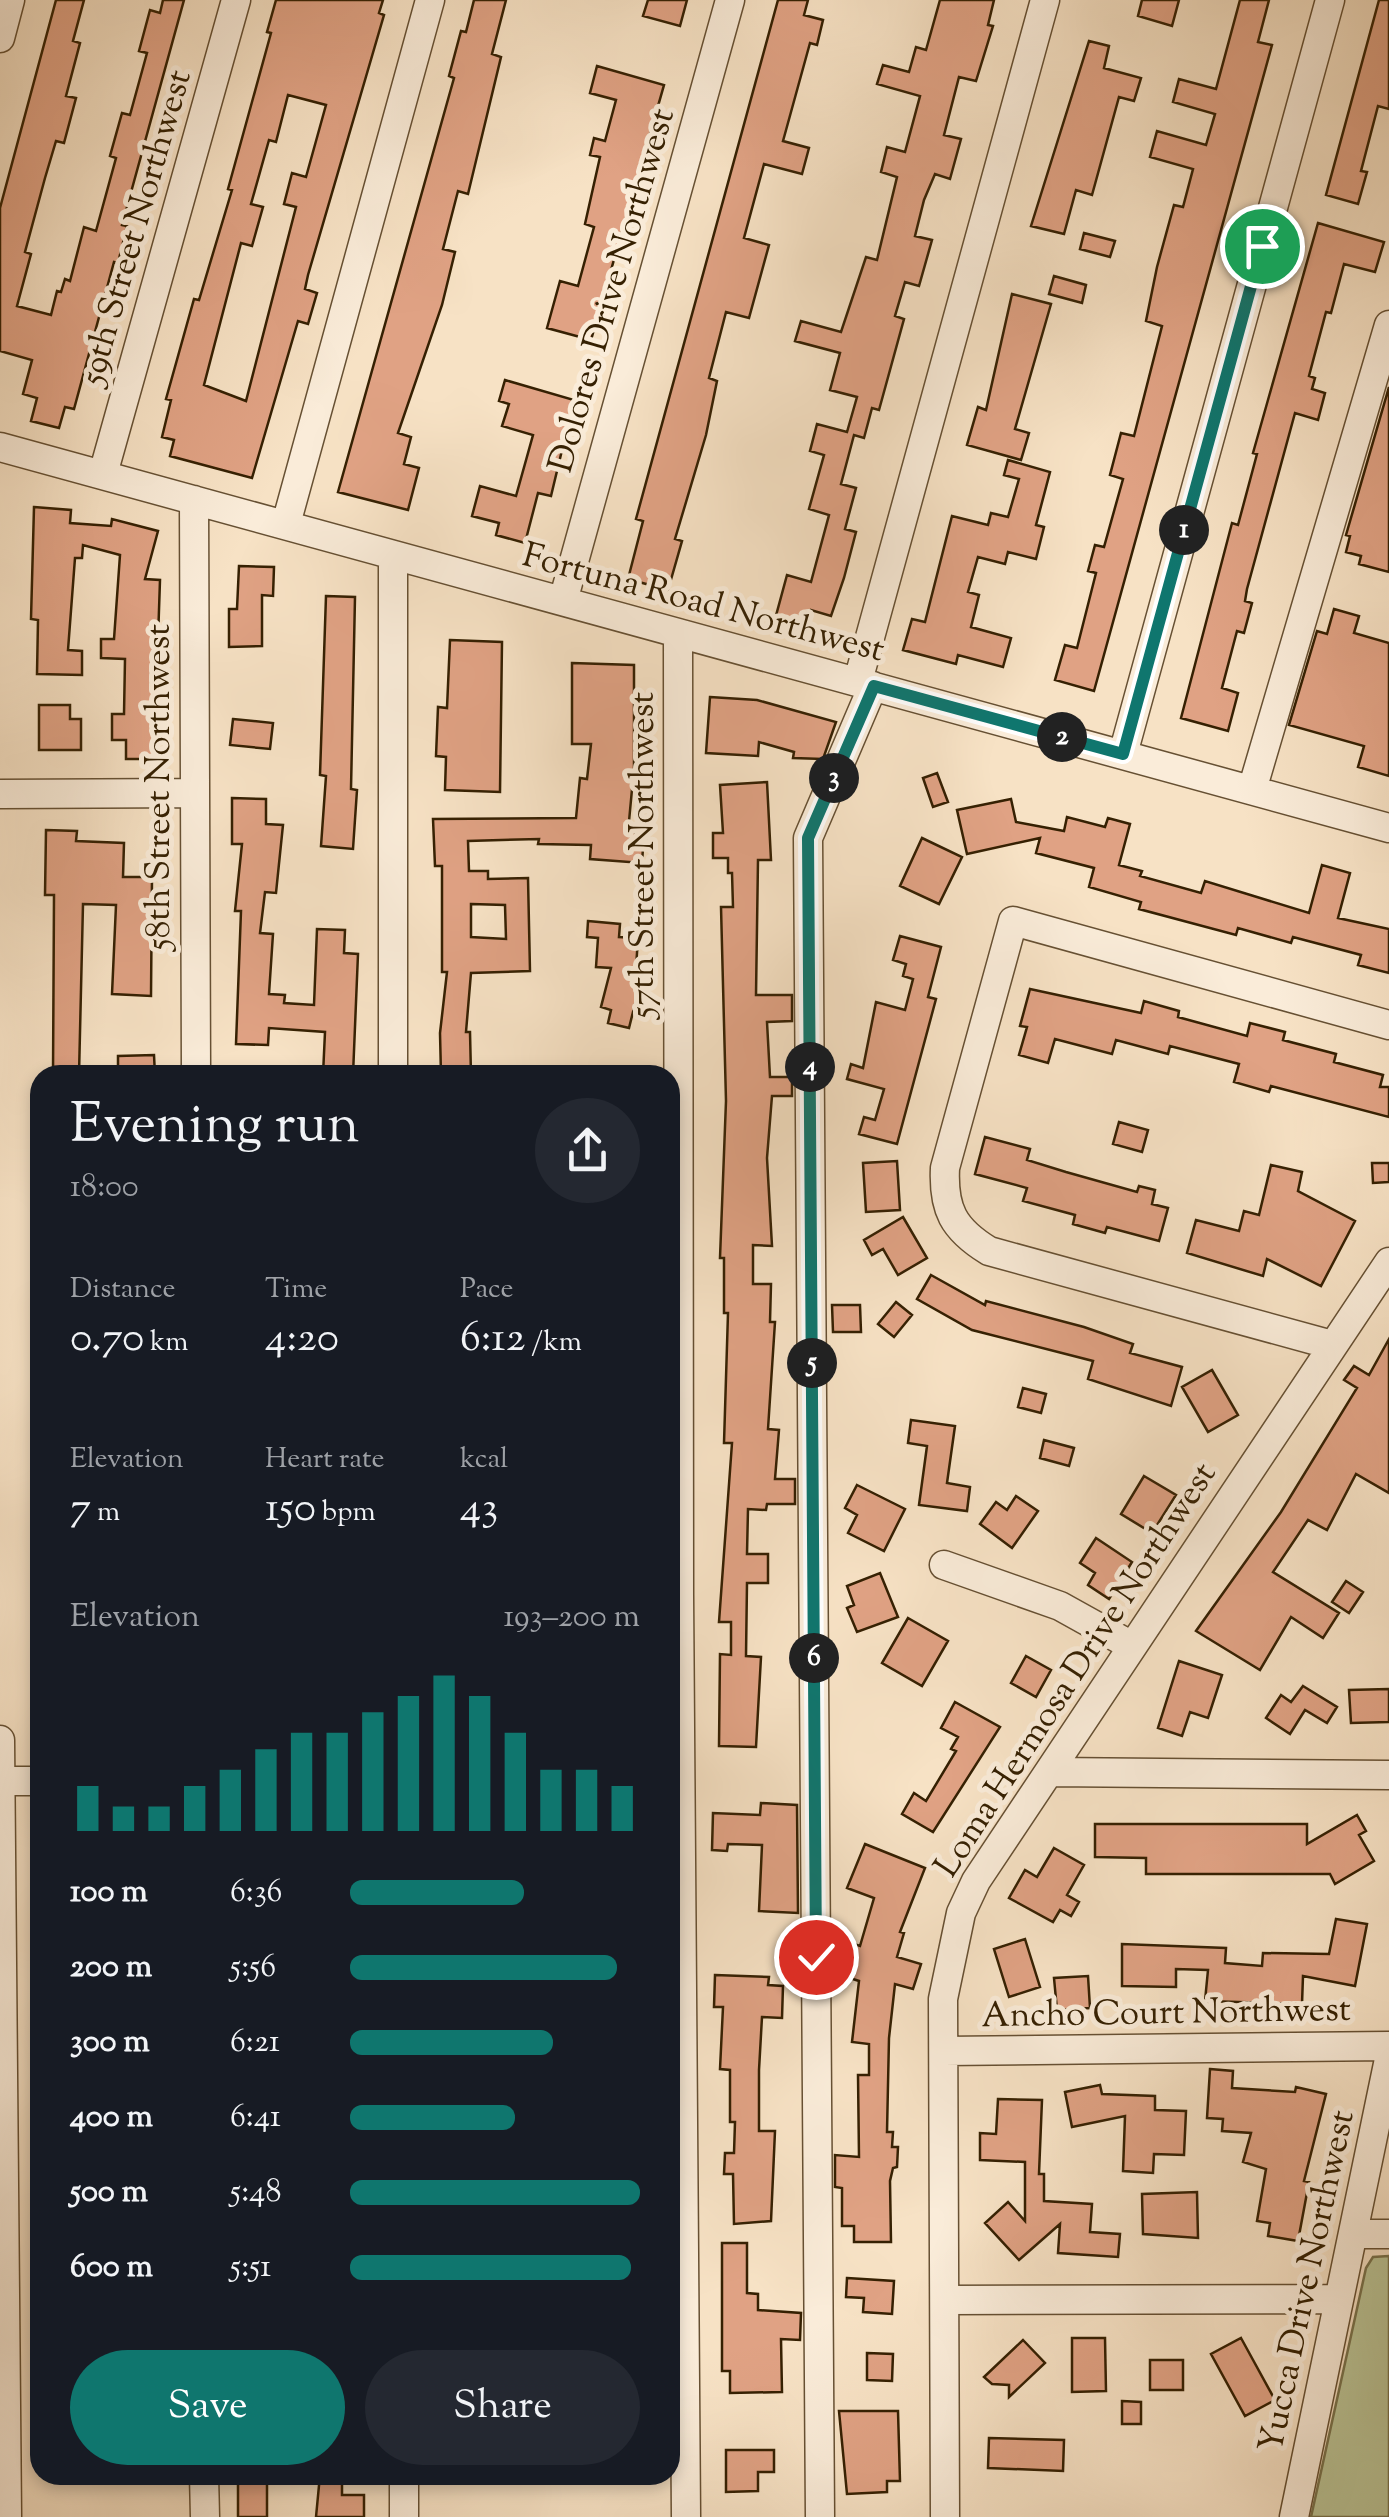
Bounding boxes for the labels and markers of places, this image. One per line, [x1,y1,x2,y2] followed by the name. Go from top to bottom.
[1220,204,1305,289] pin
[1159,505,1209,555] pin: 1
[1037,712,1087,762] pin: 2
[809,753,859,803] pin: 3
[785,1042,835,1092] pin: 4
[787,1338,837,1388] pin: 5
[789,1633,839,1683] pin: 6
[774,1915,859,2000] pin

